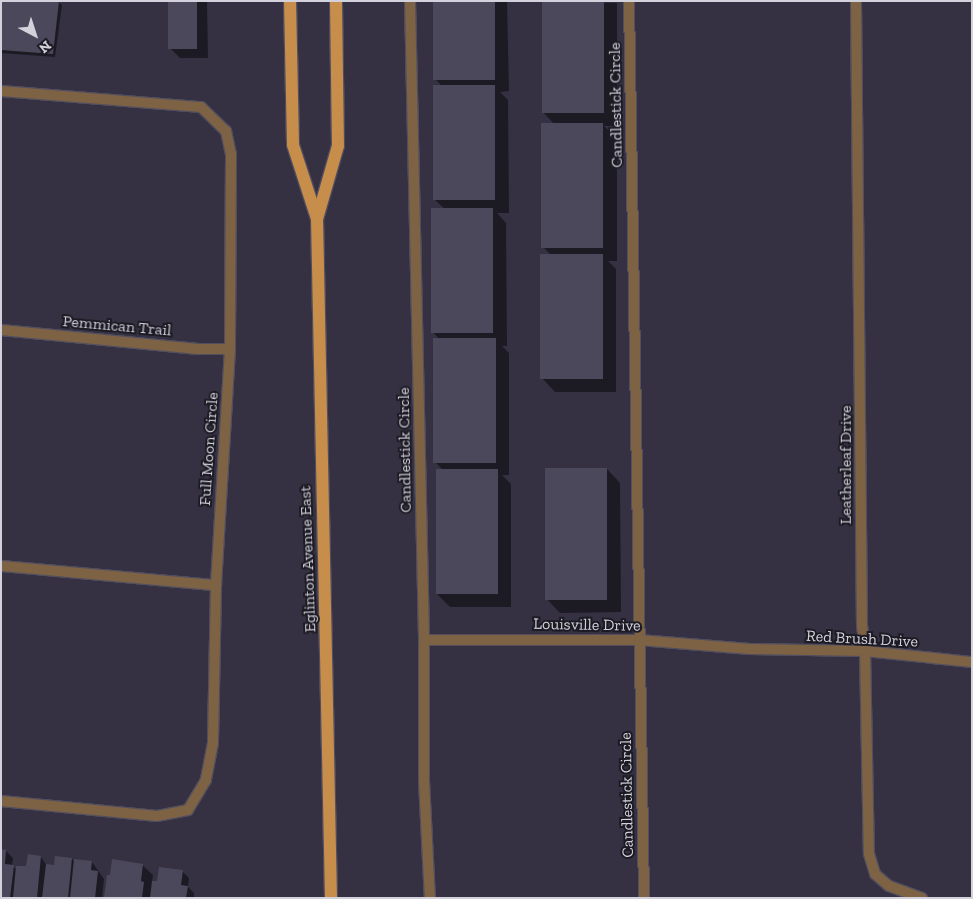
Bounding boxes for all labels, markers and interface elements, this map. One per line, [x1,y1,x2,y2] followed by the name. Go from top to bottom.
[10,10,60,60] north arrow
[35,37,55,57] text: N
[605,42,627,168] street label: Candlestick Circle
[62,312,172,340] street label: Pemmican Trail
[394,387,416,513] street label: Candlestick Circle
[195,392,223,506] street label: Full Moon Circle
[836,406,856,524] street label: Leatherleaf Drive
[296,485,320,633] street label: Eglinton Avenue East
[533,614,641,636] street label: Louisville Drive
[805,626,919,652] street label: Red Brush Drive
[616,732,638,858] street label: Candlestick Circle

